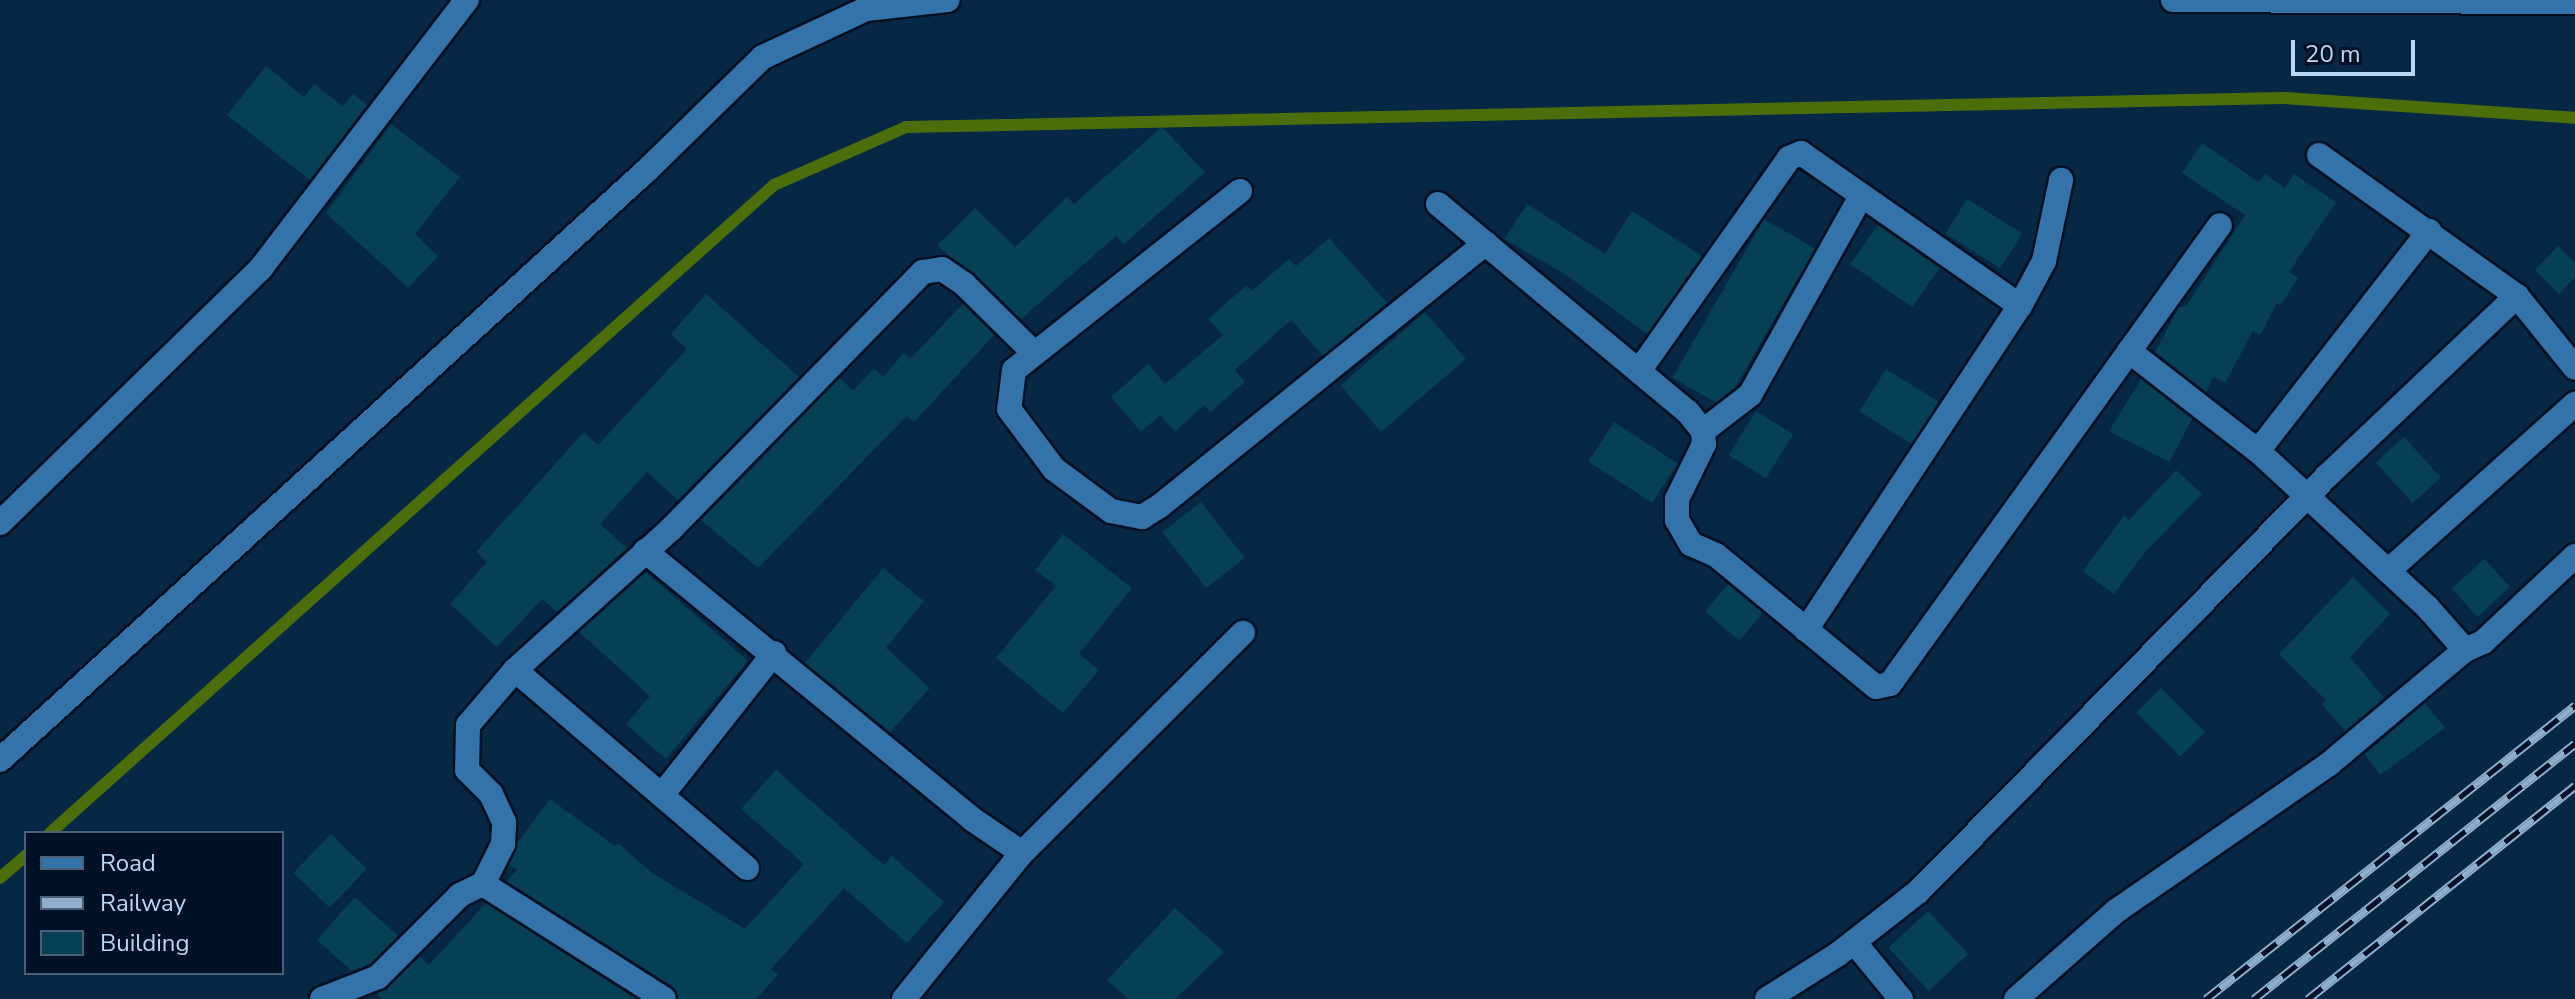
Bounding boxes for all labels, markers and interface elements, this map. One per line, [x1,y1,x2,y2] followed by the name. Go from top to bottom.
[2295,24,2419,74] scale bar
[2305,38,2361,70] text: 20 m
[24,831,284,975] legend
[100,847,156,879] text: Road
[100,887,186,919] text: Railway
[100,927,190,959] text: Building

